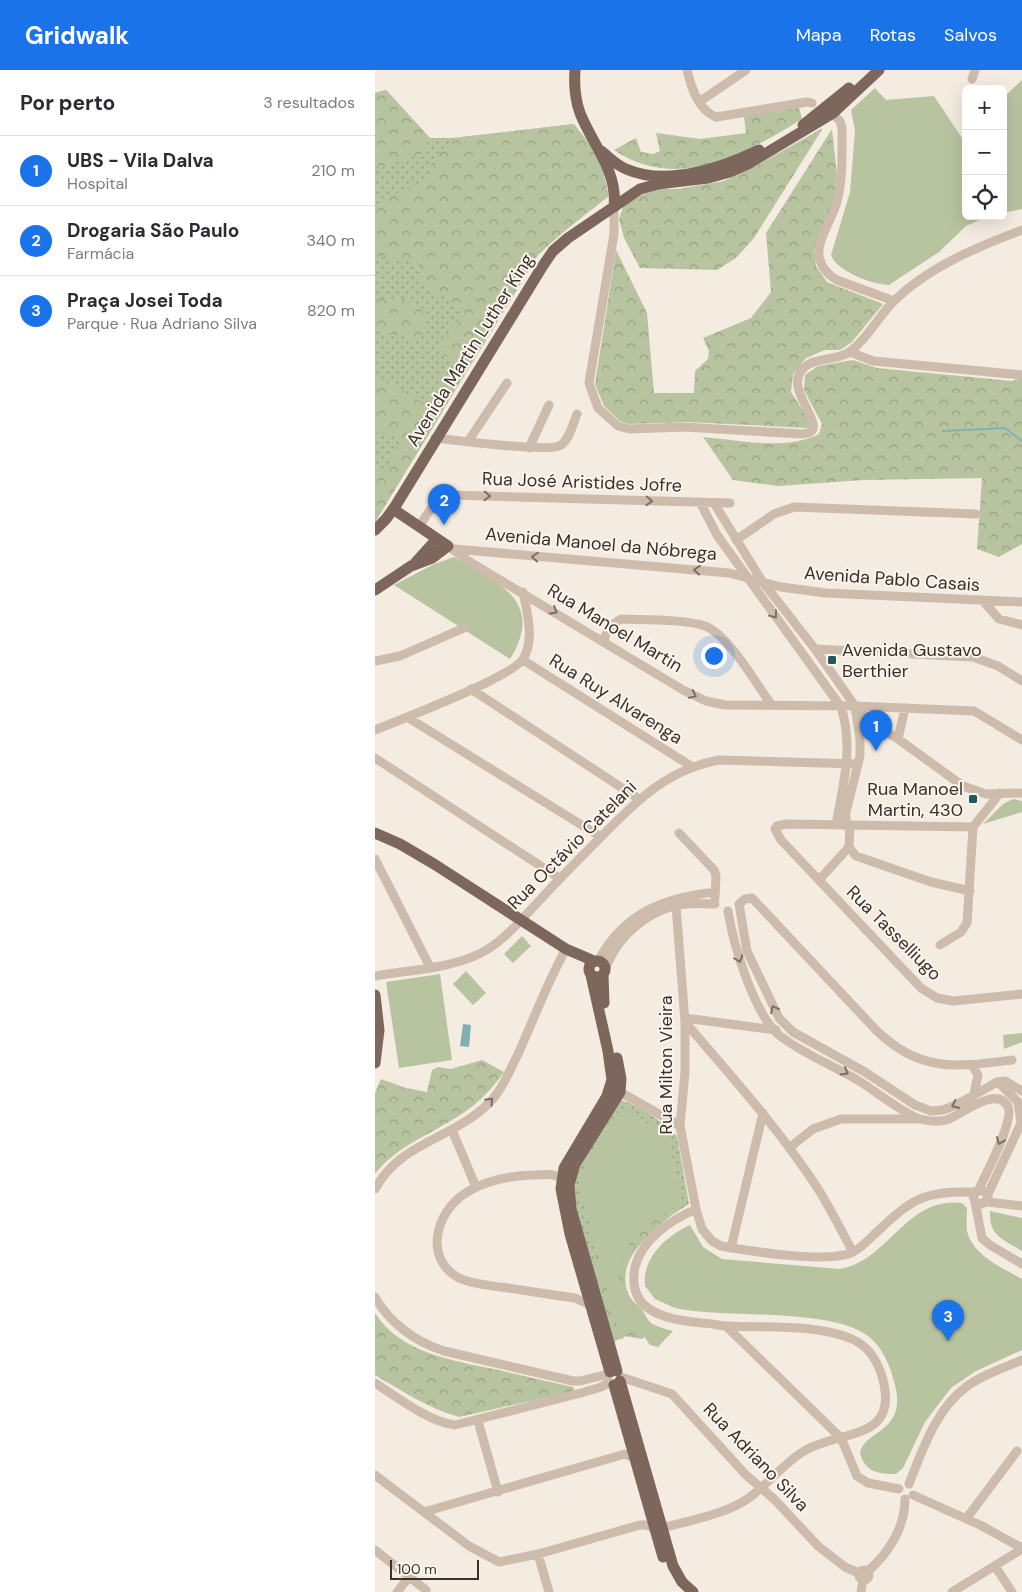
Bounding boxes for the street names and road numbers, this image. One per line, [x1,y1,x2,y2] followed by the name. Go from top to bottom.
[401,249,539,451] street label: Avenida Martin Luther King
[482,467,682,497] street label: Rua José Aristides Jofre
[484,522,718,566] street label: Avenida Manoel da Nóbrega
[803,561,981,597] street label: Avenida Pablo Casais
[543,578,687,678] street label: Rua Manoel Martin
[545,648,687,750] street label: Rua Ruy Alvarenga
[502,775,642,915] street label: Rua Octávio Catelani
[841,880,947,986] street label: Rua Tasselliugo
[654,995,678,1135] street label: Rua Milton Vieira
[698,1397,814,1517] street label: Rua Adriano Silva

